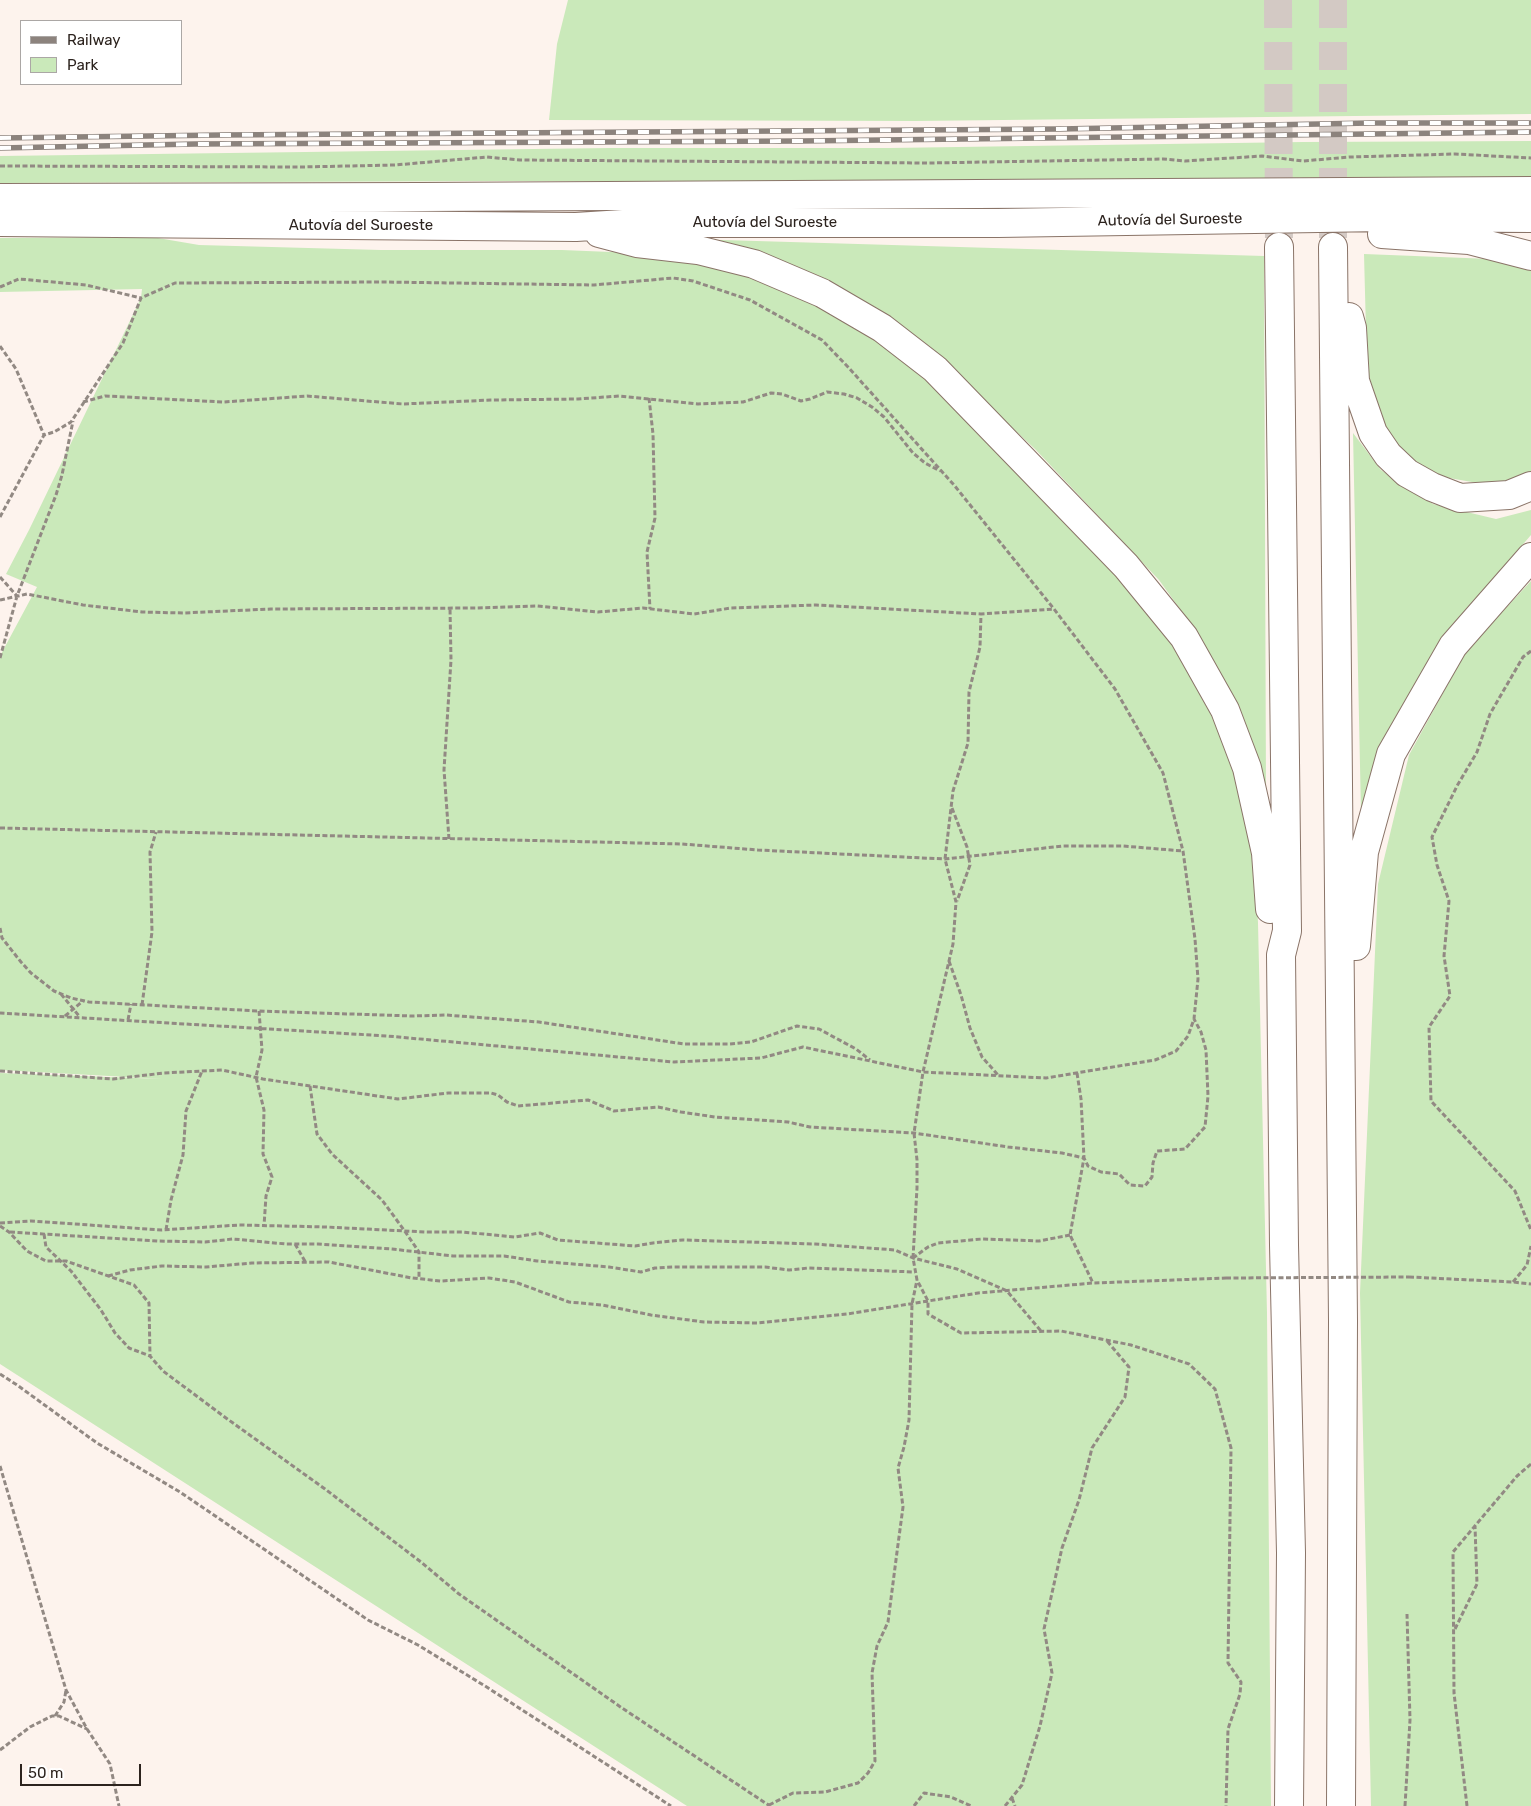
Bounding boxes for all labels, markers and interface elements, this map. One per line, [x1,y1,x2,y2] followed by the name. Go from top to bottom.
[20,20,182,85] legend
[67,31,121,49] text: Railway
[67,56,98,74] text: Park
[1098,210,1242,230] street label: Autovía del Suroeste
[693,214,837,232] street label: Autovía del Suroeste
[289,217,433,235] street label: Autovía del Suroeste
[22,1754,144,1786] scale bar
[28,1764,63,1782] text: 50 m

